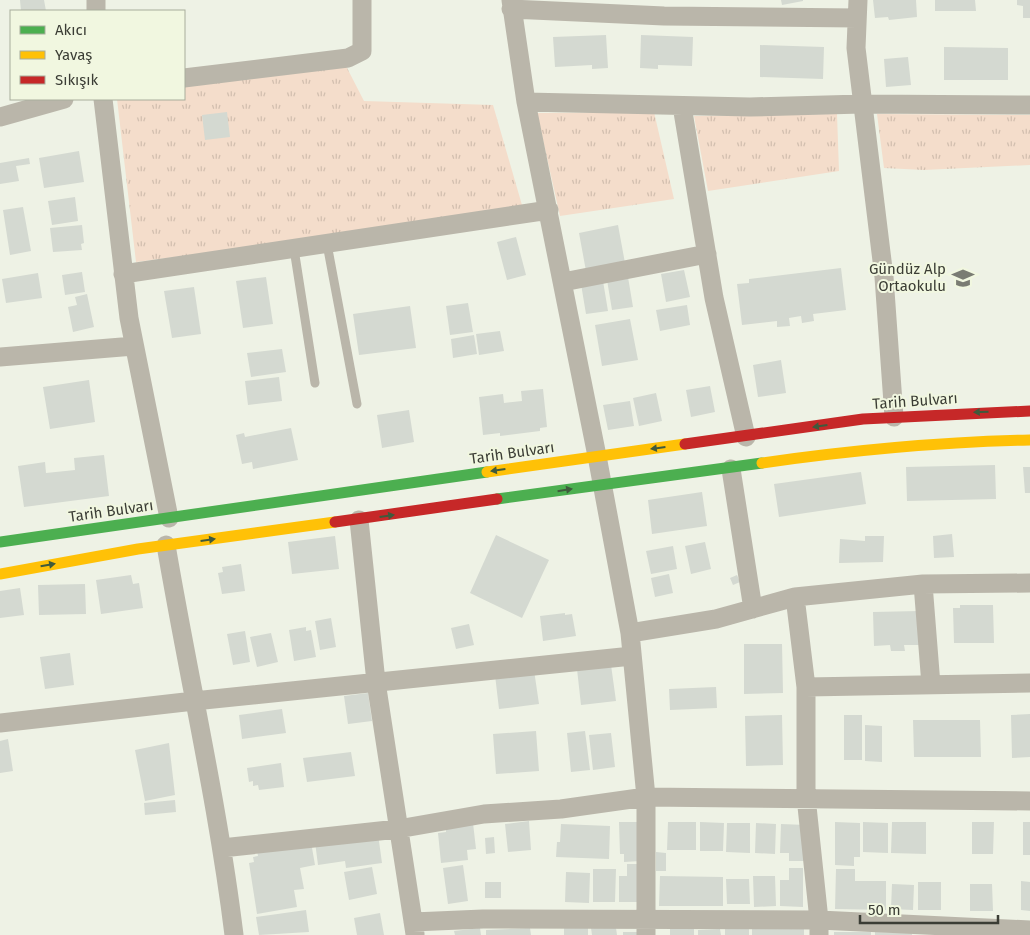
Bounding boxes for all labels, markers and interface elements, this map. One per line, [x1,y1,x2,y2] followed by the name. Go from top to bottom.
[10,10,185,100] legend
[55,21,87,39] text: Akıcı
[55,46,92,64] text: Yavaş
[55,71,99,89] text: Sıkışık
[869,260,946,295] place label: Gündüz Alp Ortaokulu
[950,265,976,291] school or university icon: Gündüz Alp Ortaokulu
[872,389,958,413] street label: Tarih Bulvarı
[973,408,989,416] one-way arrow
[811,422,827,430] one-way arrow
[468,438,556,468] street label: Tarih Bulvarı
[650,444,666,452] one-way arrow
[489,466,505,474] one-way arrow
[557,486,573,494] one-way arrow
[67,496,155,526] street label: Tarih Bulvarı
[379,512,395,520] one-way arrow
[201,535,217,543] one-way arrow
[40,561,56,569] one-way arrow
[860,892,998,924] scale bar
[868,901,901,919] text: 50 m

